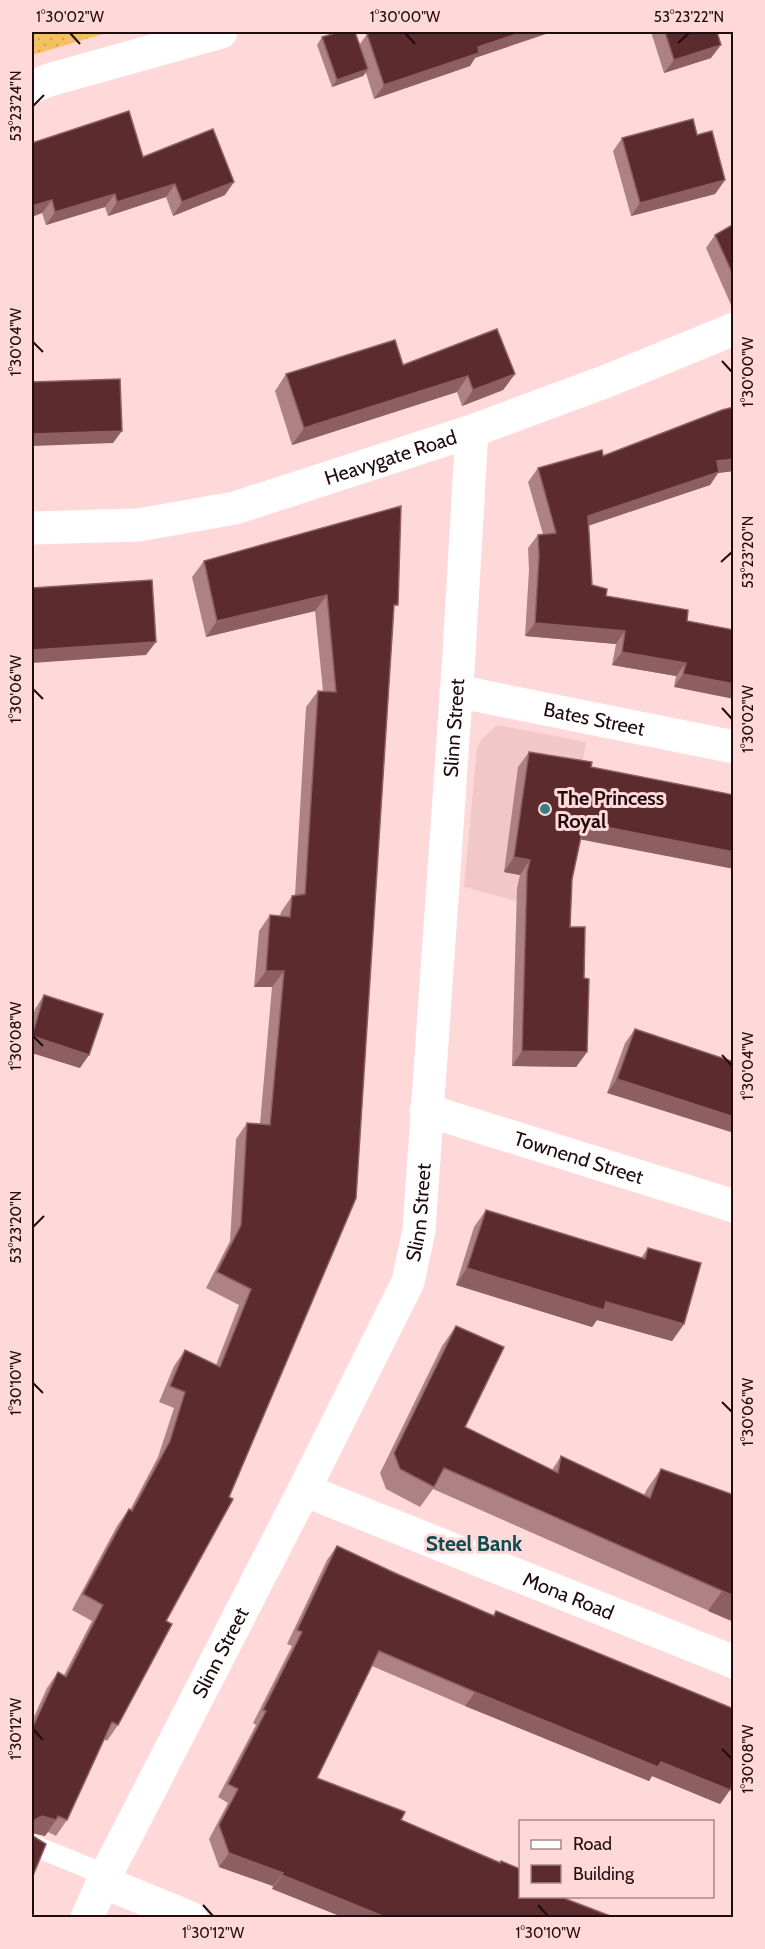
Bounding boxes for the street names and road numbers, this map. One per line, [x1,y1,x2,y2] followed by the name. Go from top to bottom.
[321,425,460,490] street label: Heavygate Road
[438,677,469,778] street label: Slinn Street
[542,697,647,741] street label: Bates Street
[511,1126,647,1189] street label: Townend Street
[401,1162,436,1264] street label: Slinn Street
[520,1567,618,1625] street label: Mona Road
[187,1603,254,1702] street label: Slinn Street

